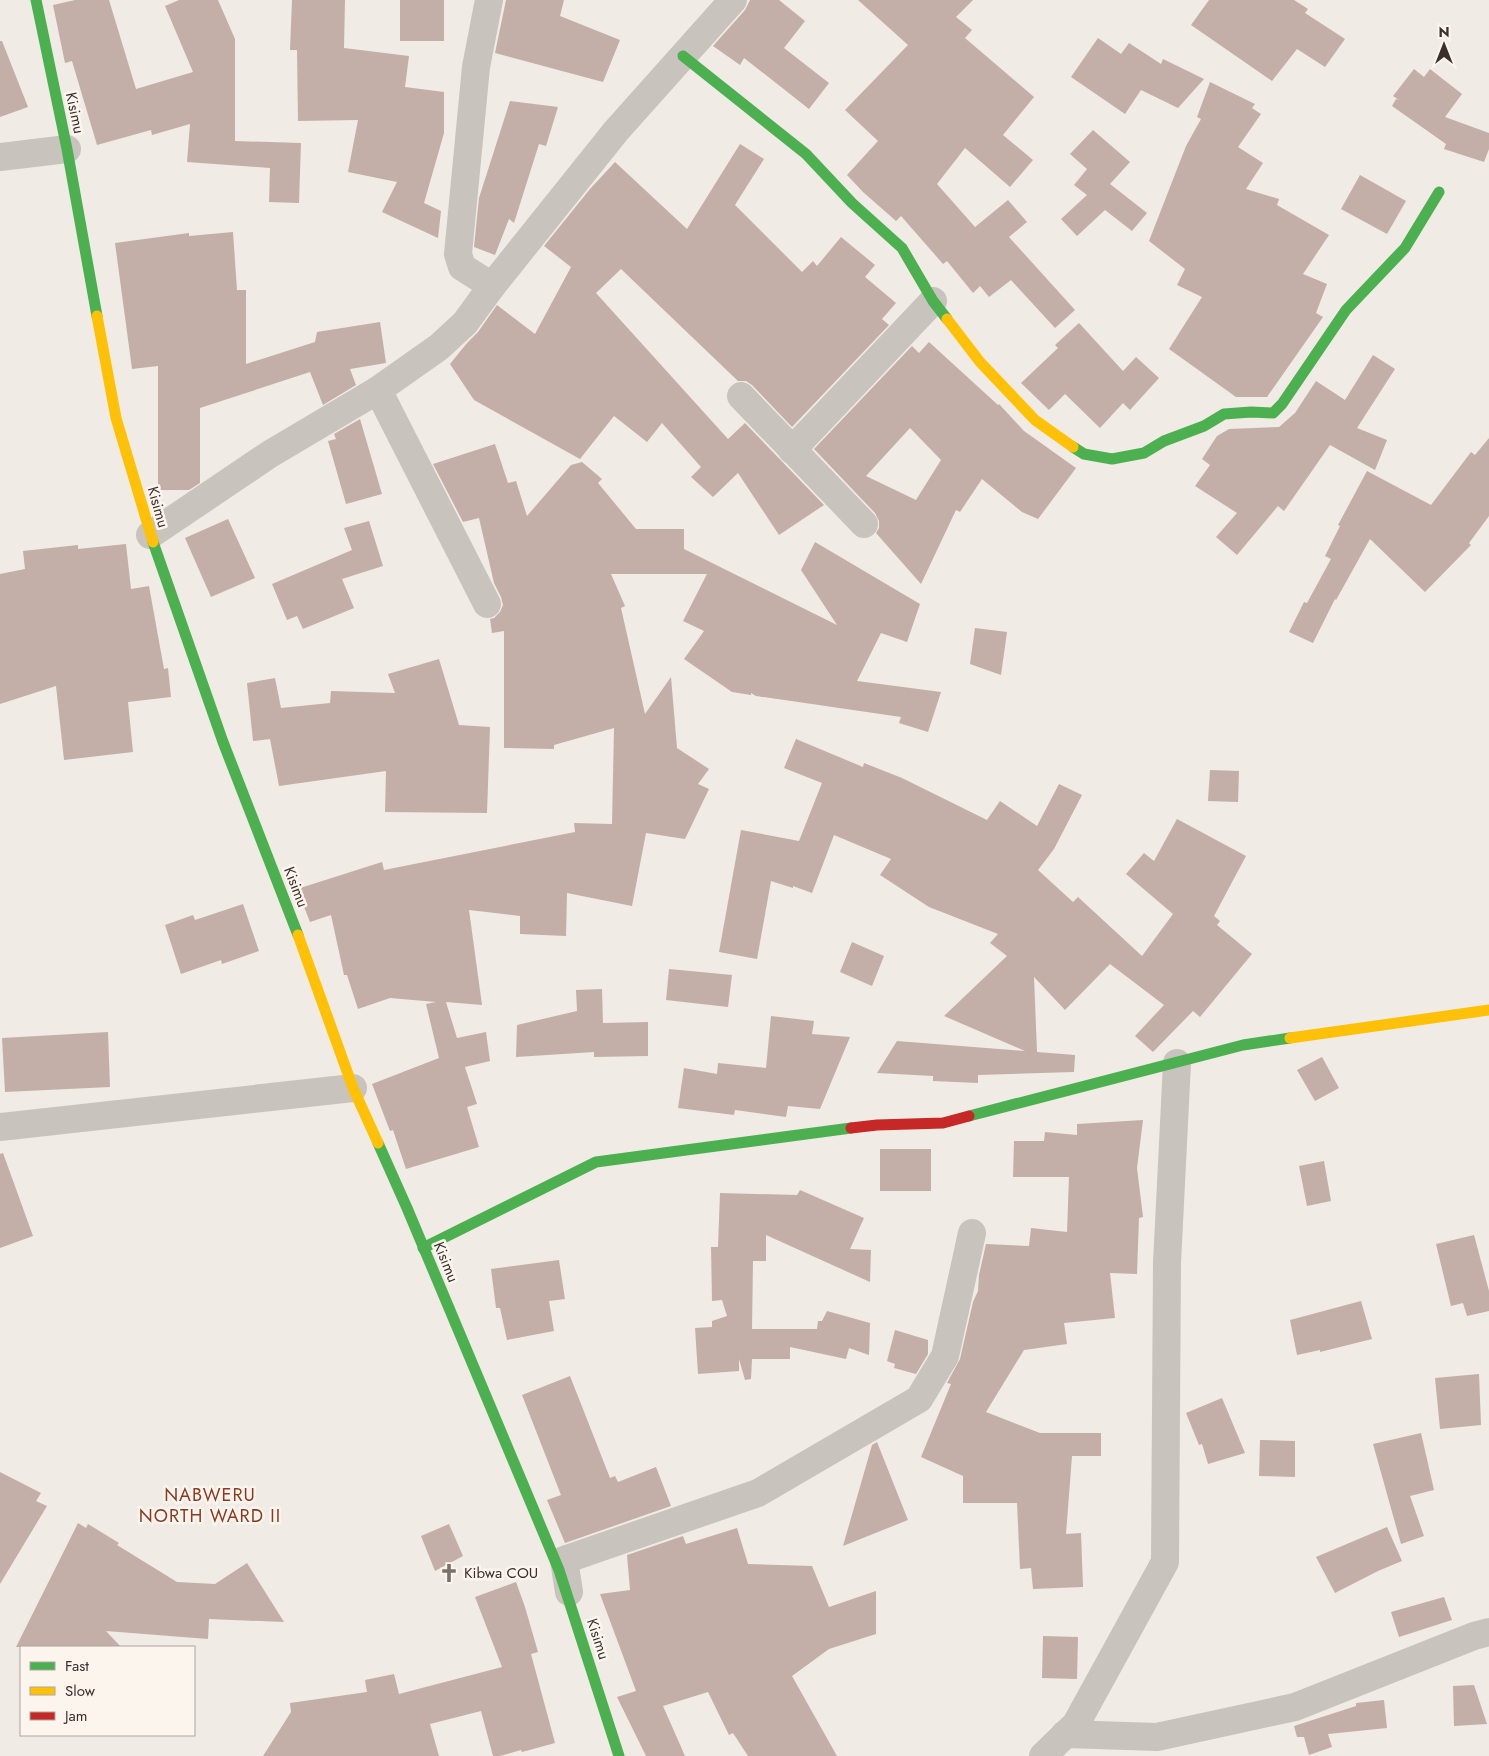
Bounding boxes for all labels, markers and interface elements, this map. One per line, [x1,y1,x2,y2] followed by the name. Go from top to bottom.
[1419,20,1469,70] north arrow
[1438,22,1450,42] text: N
[60,90,90,136] street label: Kisimu
[142,484,174,530] street label: Kisimu
[278,863,314,911] street label: Kisimu
[428,1238,464,1286] street label: Kisimu
[139,1482,281,1529] district label: NABWERU NORTH WARD II
[438,1562,460,1584] church icon: Kibwa COU
[464,1562,538,1584] place label: Kibwa COU
[581,1616,615,1662] street label: Kisimu
[20,1646,195,1736] legend
[65,1655,89,1677] text: Fast
[65,1680,96,1702] text: Slow
[63,1705,88,1727] text: Jam

